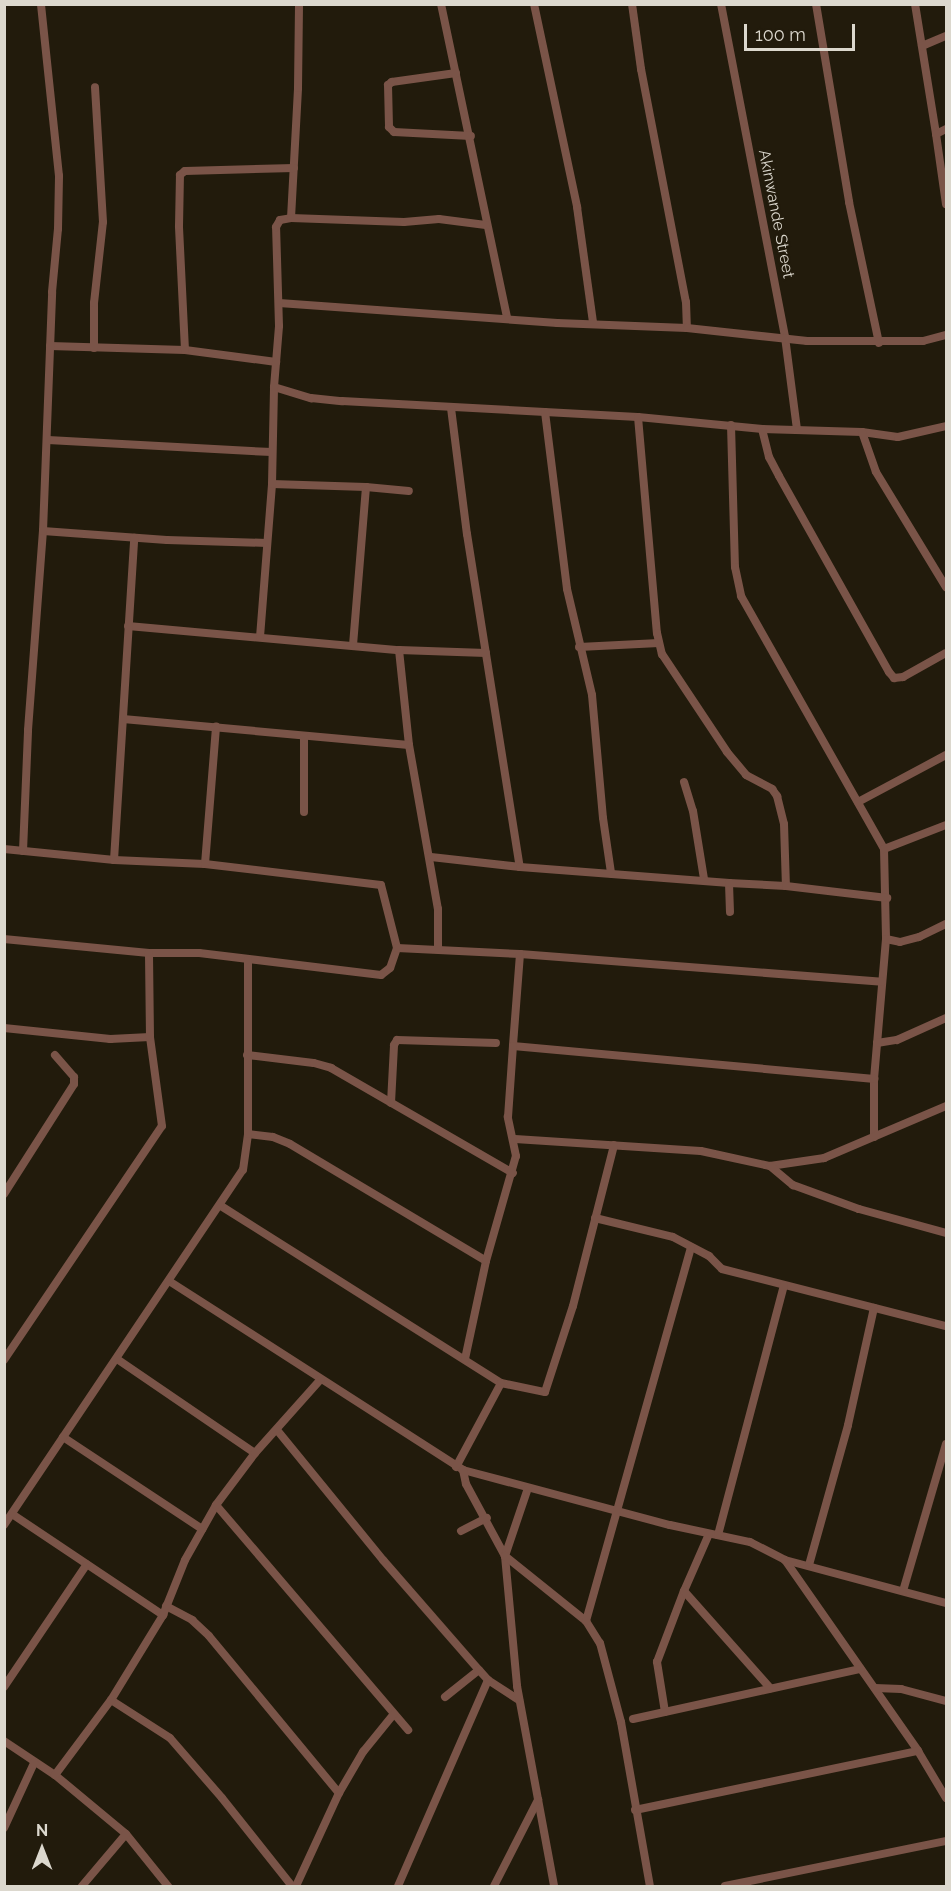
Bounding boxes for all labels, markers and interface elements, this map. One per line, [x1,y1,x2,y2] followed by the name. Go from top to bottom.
[747,12,858,50] scale bar
[755,24,806,45] text: 100 m
[754,148,798,280] street label: Akinwande Street
[12,1819,72,1879] north arrow
[36,1821,48,1840] text: N

